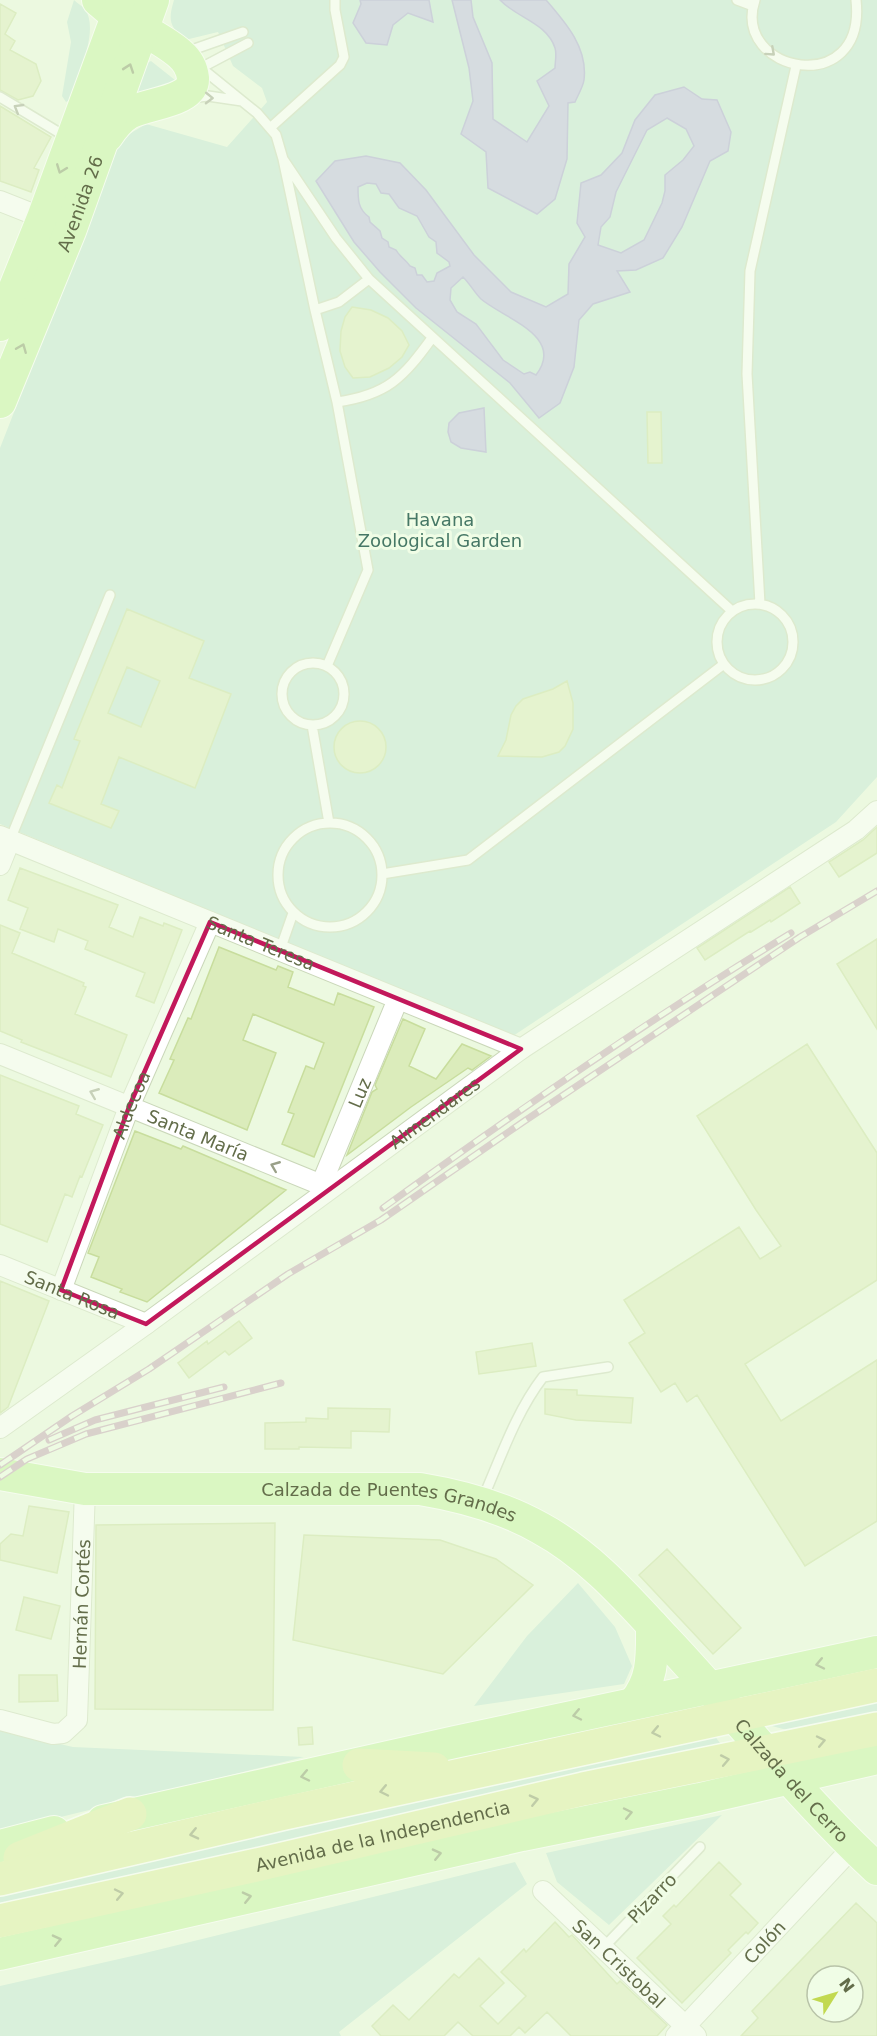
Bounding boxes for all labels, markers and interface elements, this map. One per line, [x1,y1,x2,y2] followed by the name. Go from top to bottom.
[764,45,775,56] one-way arrow
[121,63,134,73] one-way arrow
[205,91,214,104] one-way arrow
[14,103,24,115] one-way arrow
[52,153,107,254] street label: Avenida 26
[56,163,69,174] one-way arrow
[15,343,27,354] one-way arrow
[358,509,522,551] park label: Havana Zoological Garden
[204,911,318,974] street label: Santa Teresa
[108,1067,154,1142] street label: Aldecoa
[385,1072,484,1153] street label: Almendares
[344,1074,375,1111] street label: Luz
[90,1088,101,1100] one-way arrow
[144,1105,252,1165] street label: Santa María
[270,1161,281,1173] one-way arrow
[22,1266,123,1323] street label: Santa Rosa
[261,1478,520,1526] street label: Calzada de Puentes Grandes
[68,1539,94,1669] street label: Hernán Cortés
[815,1656,825,1669] one-way arrow
[572,1708,582,1721] one-way arrow
[731,1714,853,1846] street label: Calzada del Cerro
[652,1725,662,1738] one-way arrow
[816,1735,826,1748] one-way arrow
[720,1754,730,1767] one-way arrow
[300,1769,310,1782] one-way arrow
[379,1784,389,1797] one-way arrow
[529,1794,539,1807] one-way arrow
[253,1796,512,1875] street label: Avenida de la Independencia
[623,1807,633,1820] one-way arrow
[189,1827,199,1840] one-way arrow
[432,1848,442,1861] one-way arrow
[623,1869,681,1927] street label: Pizarro
[113,1888,123,1901] one-way arrow
[242,1891,252,1904] one-way arrow
[569,1914,670,2012] street label: San Cristobal
[739,1916,789,1968] street label: Colón
[52,1935,62,1948] one-way arrow
[805,1964,865,2024] north arrow
[835,1974,858,1996] text: N

